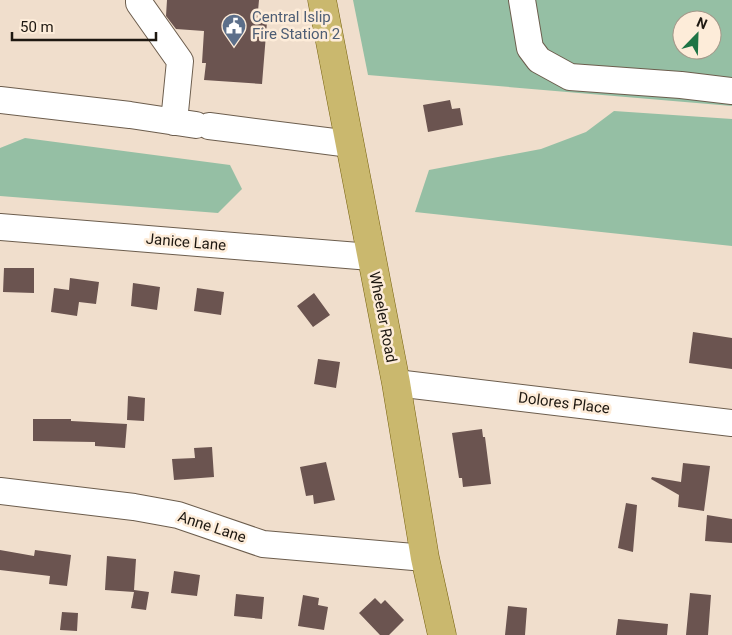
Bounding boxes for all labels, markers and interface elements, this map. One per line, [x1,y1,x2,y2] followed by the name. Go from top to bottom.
[252,8,340,43] place label: Central Islip Fire Station 2
[12,10,156,42] scale bar
[672,10,722,60] north arrow
[221,13,247,47] public building icon: Central Islip Fire Station 2
[694,14,710,32] text: N
[20,18,54,36] text: 50 m
[145,230,227,254] street label: Janice Lane
[365,270,401,364] street label: Wheeler Road
[517,388,611,418] street label: Dolores Place
[176,508,248,546] street label: Anne Lane

